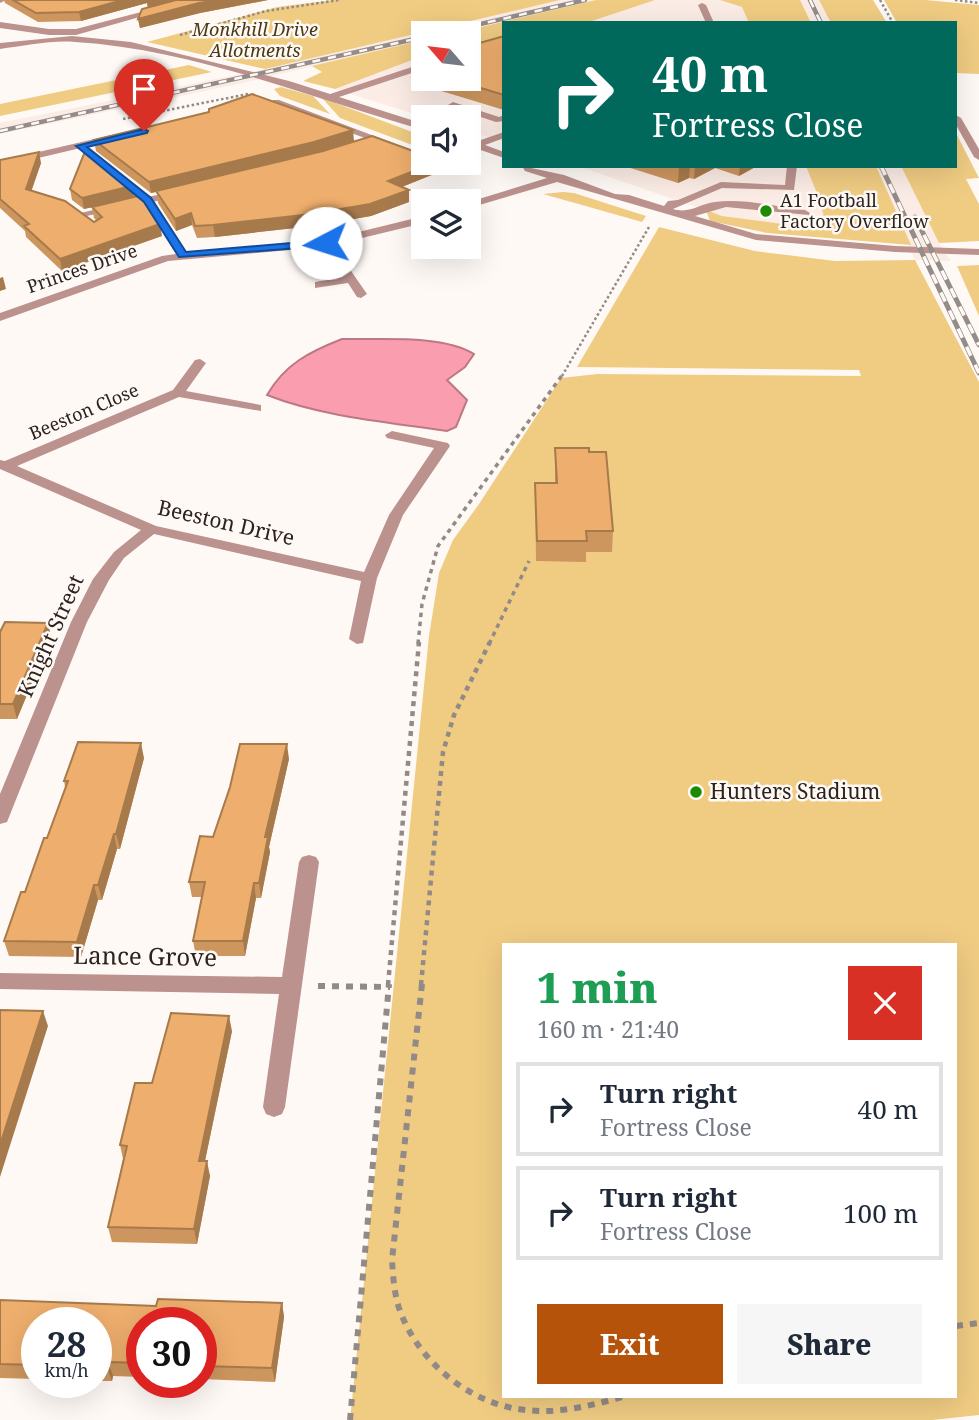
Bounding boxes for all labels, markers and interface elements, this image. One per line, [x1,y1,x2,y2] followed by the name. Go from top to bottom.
[191,17,318,62] park label: Monkhill Drive Allotments
[411,21,481,91] north arrow
[411,21,481,259] map controls
[652,40,768,106] text: 40 m
[537,49,628,140] icon: right
[114,59,174,131] pin
[125,70,163,108] icon: arrive
[652,103,863,146] text: Fortress Close
[411,105,481,175] button: sound
[780,188,929,233] place label: A1 Football Factory Overflow
[411,189,481,259] button: layers
[758,203,774,219] marker: A1 Football Factory Overflow
[289,206,363,280] position arrow
[23,238,140,298] street label: Princes Drive
[25,377,142,445] street label: Beeston Close
[155,493,297,551] street label: Beeston Drive
[11,570,90,701] street label: Knight Street
[710,777,881,805] place label: Hunters Stadium
[688,784,704,800] marker: Hunters Stadium
[73,938,217,973] street label: Lance Grove
[537,958,658,1015] text: 1 min
[848,966,922,1040] button: close
[537,1013,679,1045] text: 160 m · 21:40
[600,1075,737,1111] text: Turn right
[541,1090,579,1128] icon: right
[858,1091,918,1127] text: 40 m
[600,1111,752,1143] text: Fortress Close
[600,1179,737,1215] text: Turn right
[541,1194,579,1232] icon: right
[843,1195,918,1231] text: 100 m
[600,1215,752,1247] text: Fortress Close
[537,1304,723,1384] button: Exit
[737,1304,922,1384] button: Share
[126,1307,217,1398] speed limit sign: 30
[47,1320,86,1367] text: 28
[44,1358,89,1382] text: km/h

